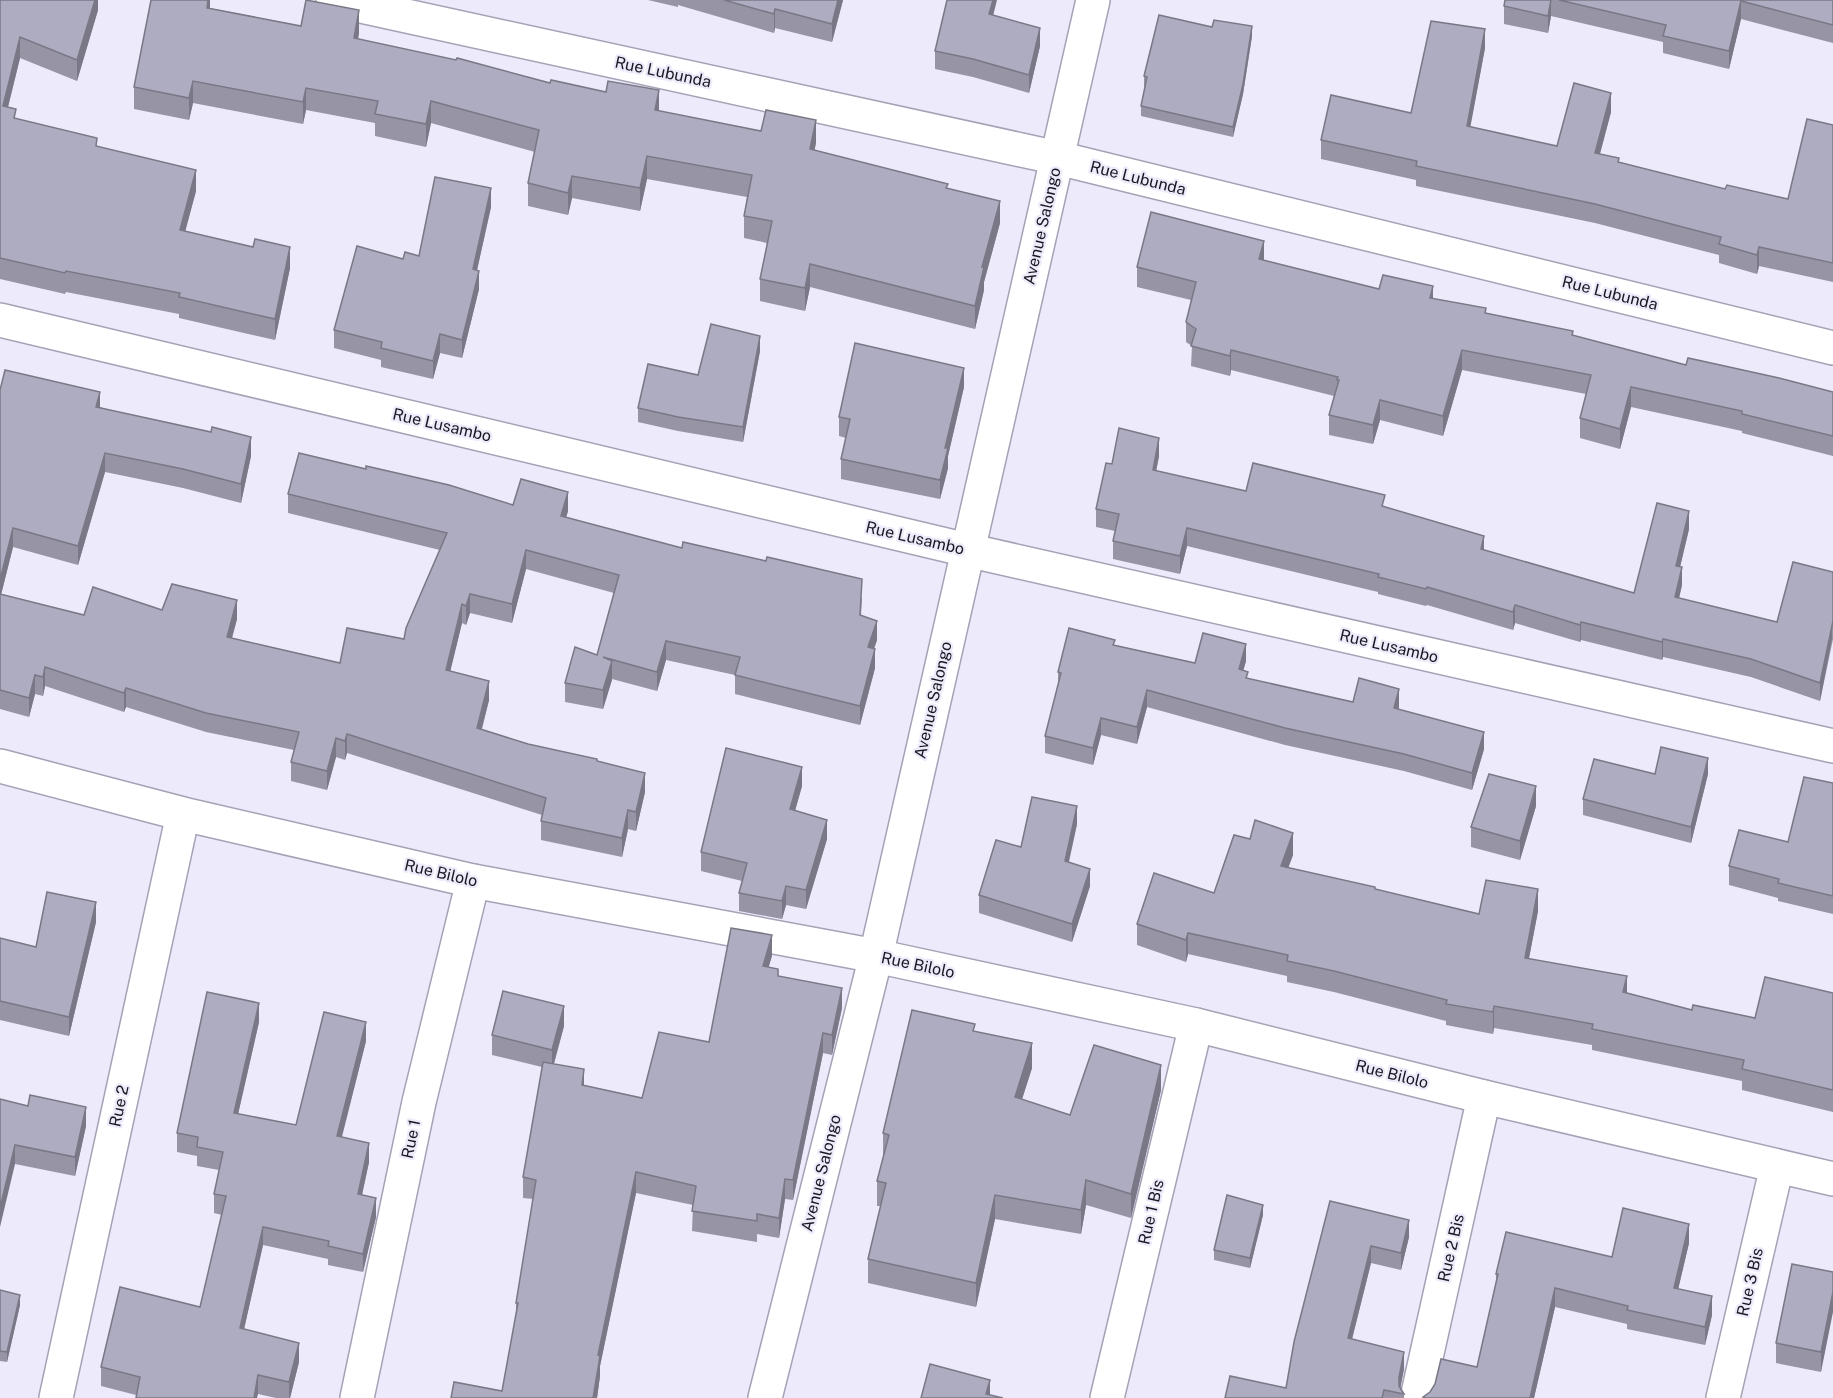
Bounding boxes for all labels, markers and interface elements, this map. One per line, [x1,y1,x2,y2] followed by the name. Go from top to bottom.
[613,53,713,91] street label: Rue Lubunda
[1088,157,1188,199] street label: Rue Lubunda
[1019,166,1065,286] street label: Avenue Salongo
[1560,272,1660,314] street label: Rue Lubunda
[391,404,493,446] street label: Rue Lusambo
[864,517,966,559] street label: Rue Lusambo
[1338,625,1440,667] street label: Rue Lusambo
[910,640,956,760] street label: Avenue Salongo
[403,855,479,891] street label: Rue Bilolo
[880,948,956,982] street label: Rue Bilolo
[1354,1056,1430,1092] street label: Rue Bilolo
[105,1083,133,1129] street label: Rue 2
[797,1113,845,1233] street label: Avenue Salongo
[398,1118,424,1160] street label: Rue 1
[1134,1178,1168,1246] street label: Rue 1 Bis
[1434,1212,1468,1284] street label: Rue 2 Bis
[1733,1246,1767,1318] street label: Rue 3 Bis

